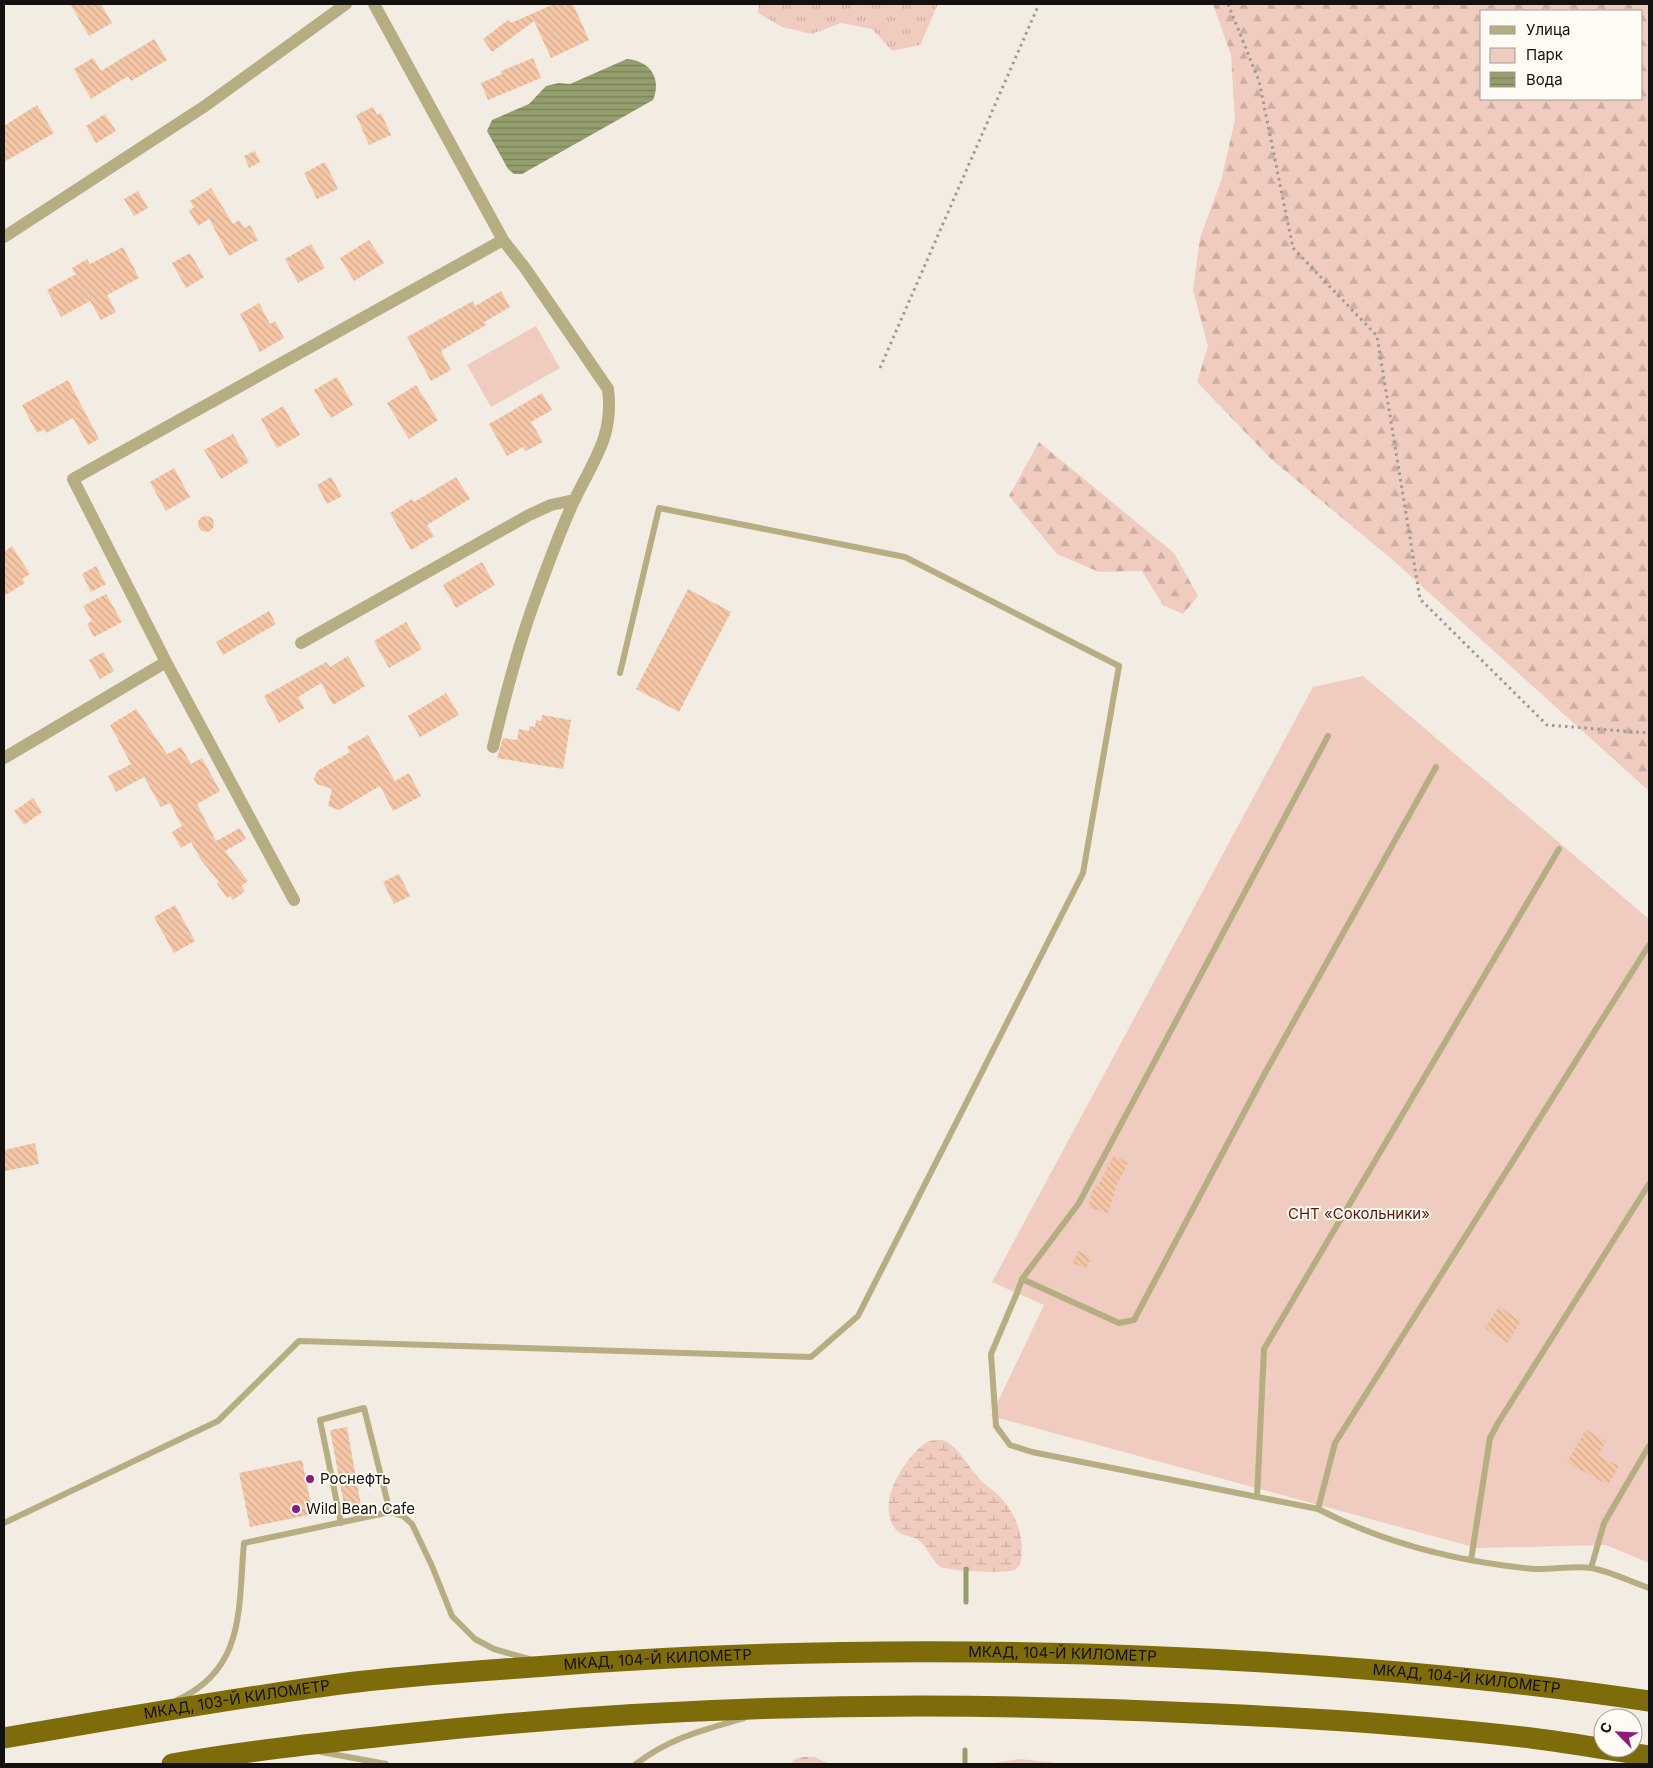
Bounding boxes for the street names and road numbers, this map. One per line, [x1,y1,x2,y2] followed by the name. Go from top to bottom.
[968,1642,1157,1666] street label: МКАД, 104-Й КИЛОМЕТР
[563,1645,752,1674] street label: МКАД, 104-Й КИЛОМЕТР
[1372,1660,1562,1698] street label: МКАД, 104-Й КИЛОМЕТР
[142,1675,331,1723] street label: МКАД, 103-Й КИЛОМЕТР

